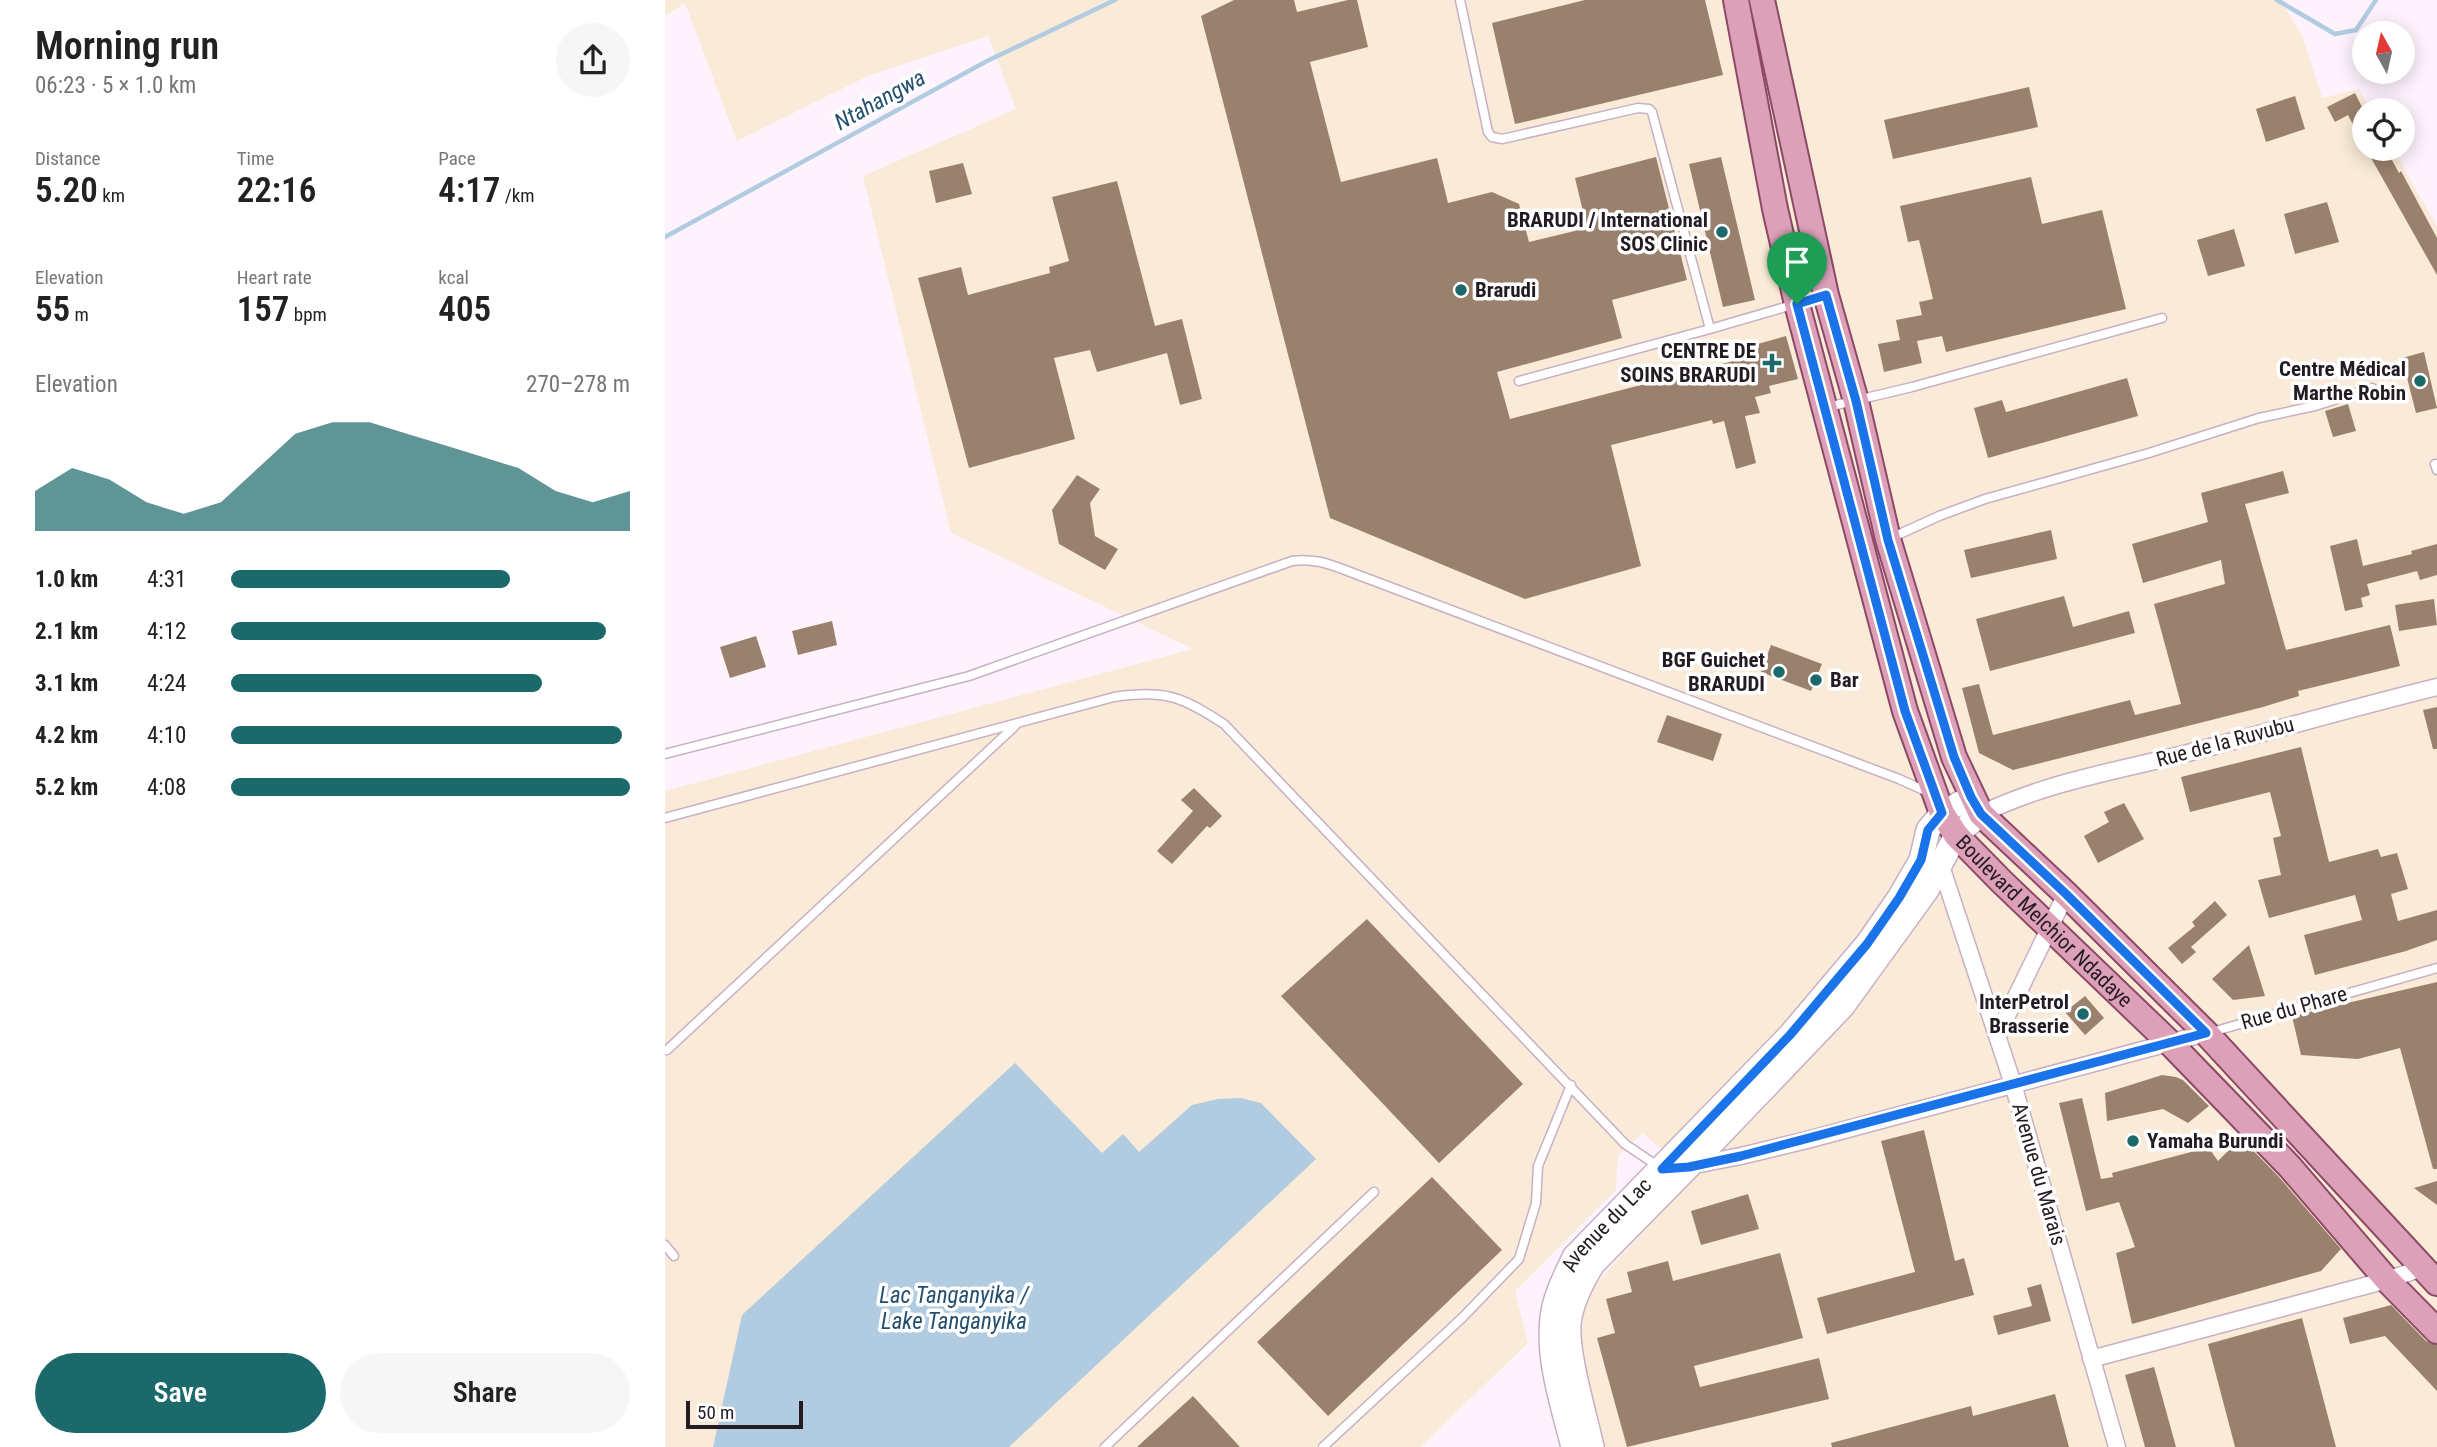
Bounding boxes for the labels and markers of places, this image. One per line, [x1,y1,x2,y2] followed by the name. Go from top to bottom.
[1507,208,1708,256] place label: BRARUDI / International SOS Clinic
[1714,224,1730,240] marker: BRARUDI / International SOS Clinic
[1767,232,1827,304] pin
[1475,278,1536,302] place label: Brarudi
[1453,282,1469,298] marker: Brarudi
[1620,339,1756,387] place label: CENTRE DE SOINS BRARUDI
[1762,353,1782,373] marker: CENTRE DE SOINS BRARUDI
[2279,357,2406,405] place label: Centre Médical Marthe Robin
[2412,373,2428,389] marker: Centre Médical Marthe Robin
[1662,648,1765,696] place label: BGF Guichet BRARUDI
[1771,664,1787,680] marker: BGF Guichet BRARUDI
[1830,668,1859,692] place label: Bar
[1808,672,1824,688] marker: Bar
[1979,990,2069,1038] place label: InterPetrol Brasserie
[2075,1006,2091,1022] marker: InterPetrol Brasserie
[2147,1129,2284,1153] place label: Yamaha Burundi
[2125,1133,2141,1149] marker: Yamaha Burundi

